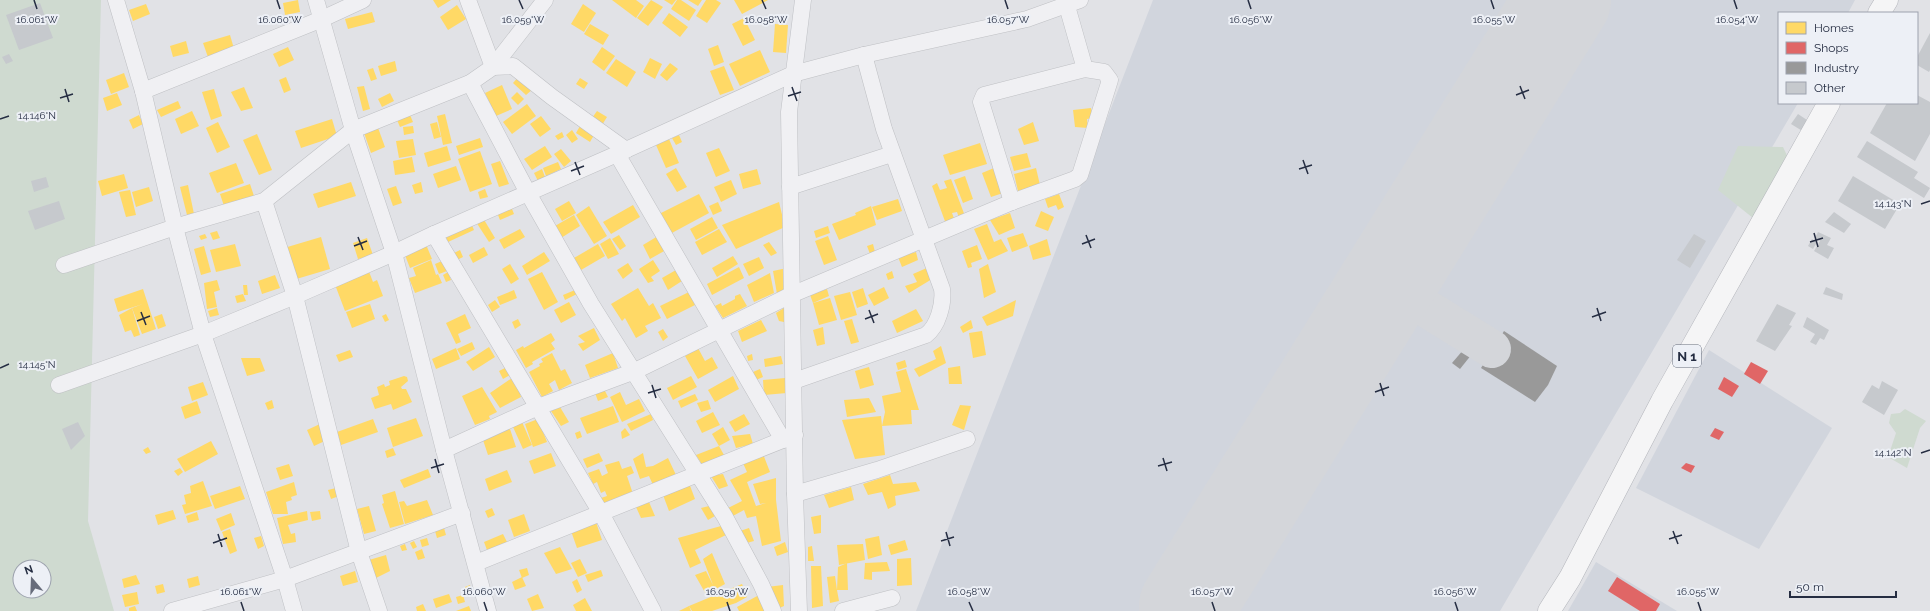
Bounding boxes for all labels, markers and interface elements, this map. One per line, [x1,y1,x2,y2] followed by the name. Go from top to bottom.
[1778,12,1918,104] legend
[16,14,58,25] text: 16.061°W
[258,14,302,25] text: 16.060°W
[502,14,545,25] text: 16.059°W
[745,14,788,25] text: 16.058°W
[987,14,1030,25] text: 16.057°W
[1230,14,1273,25] text: 16.056°W
[1473,14,1516,25] text: 16.055°W
[1716,14,1759,25] text: 16.054°W
[1814,21,1854,35] text: Homes
[1814,41,1849,55] text: Shops
[1814,61,1860,75] text: Industry
[1814,81,1846,95] text: Other
[18,110,56,121] text: 14.146°N
[1875,198,1911,209] text: 14.143°N
[1673,345,1701,367] road number: N 1
[18,359,56,370] text: 14.145°N
[1875,447,1911,458] text: 14.142°N
[12,559,52,599] north arrow
[23,563,35,578] text: N
[1790,573,1896,599] scale bar
[1796,580,1824,594] text: 50 m
[220,586,262,597] text: 16.061°W
[462,586,506,597] text: 16.060°W
[706,586,749,597] text: 16.059°W
[948,586,991,597] text: 16.058°W
[1191,586,1234,597] text: 16.057°W
[1434,586,1477,597] text: 16.056°W
[1677,586,1720,597] text: 16.055°W

